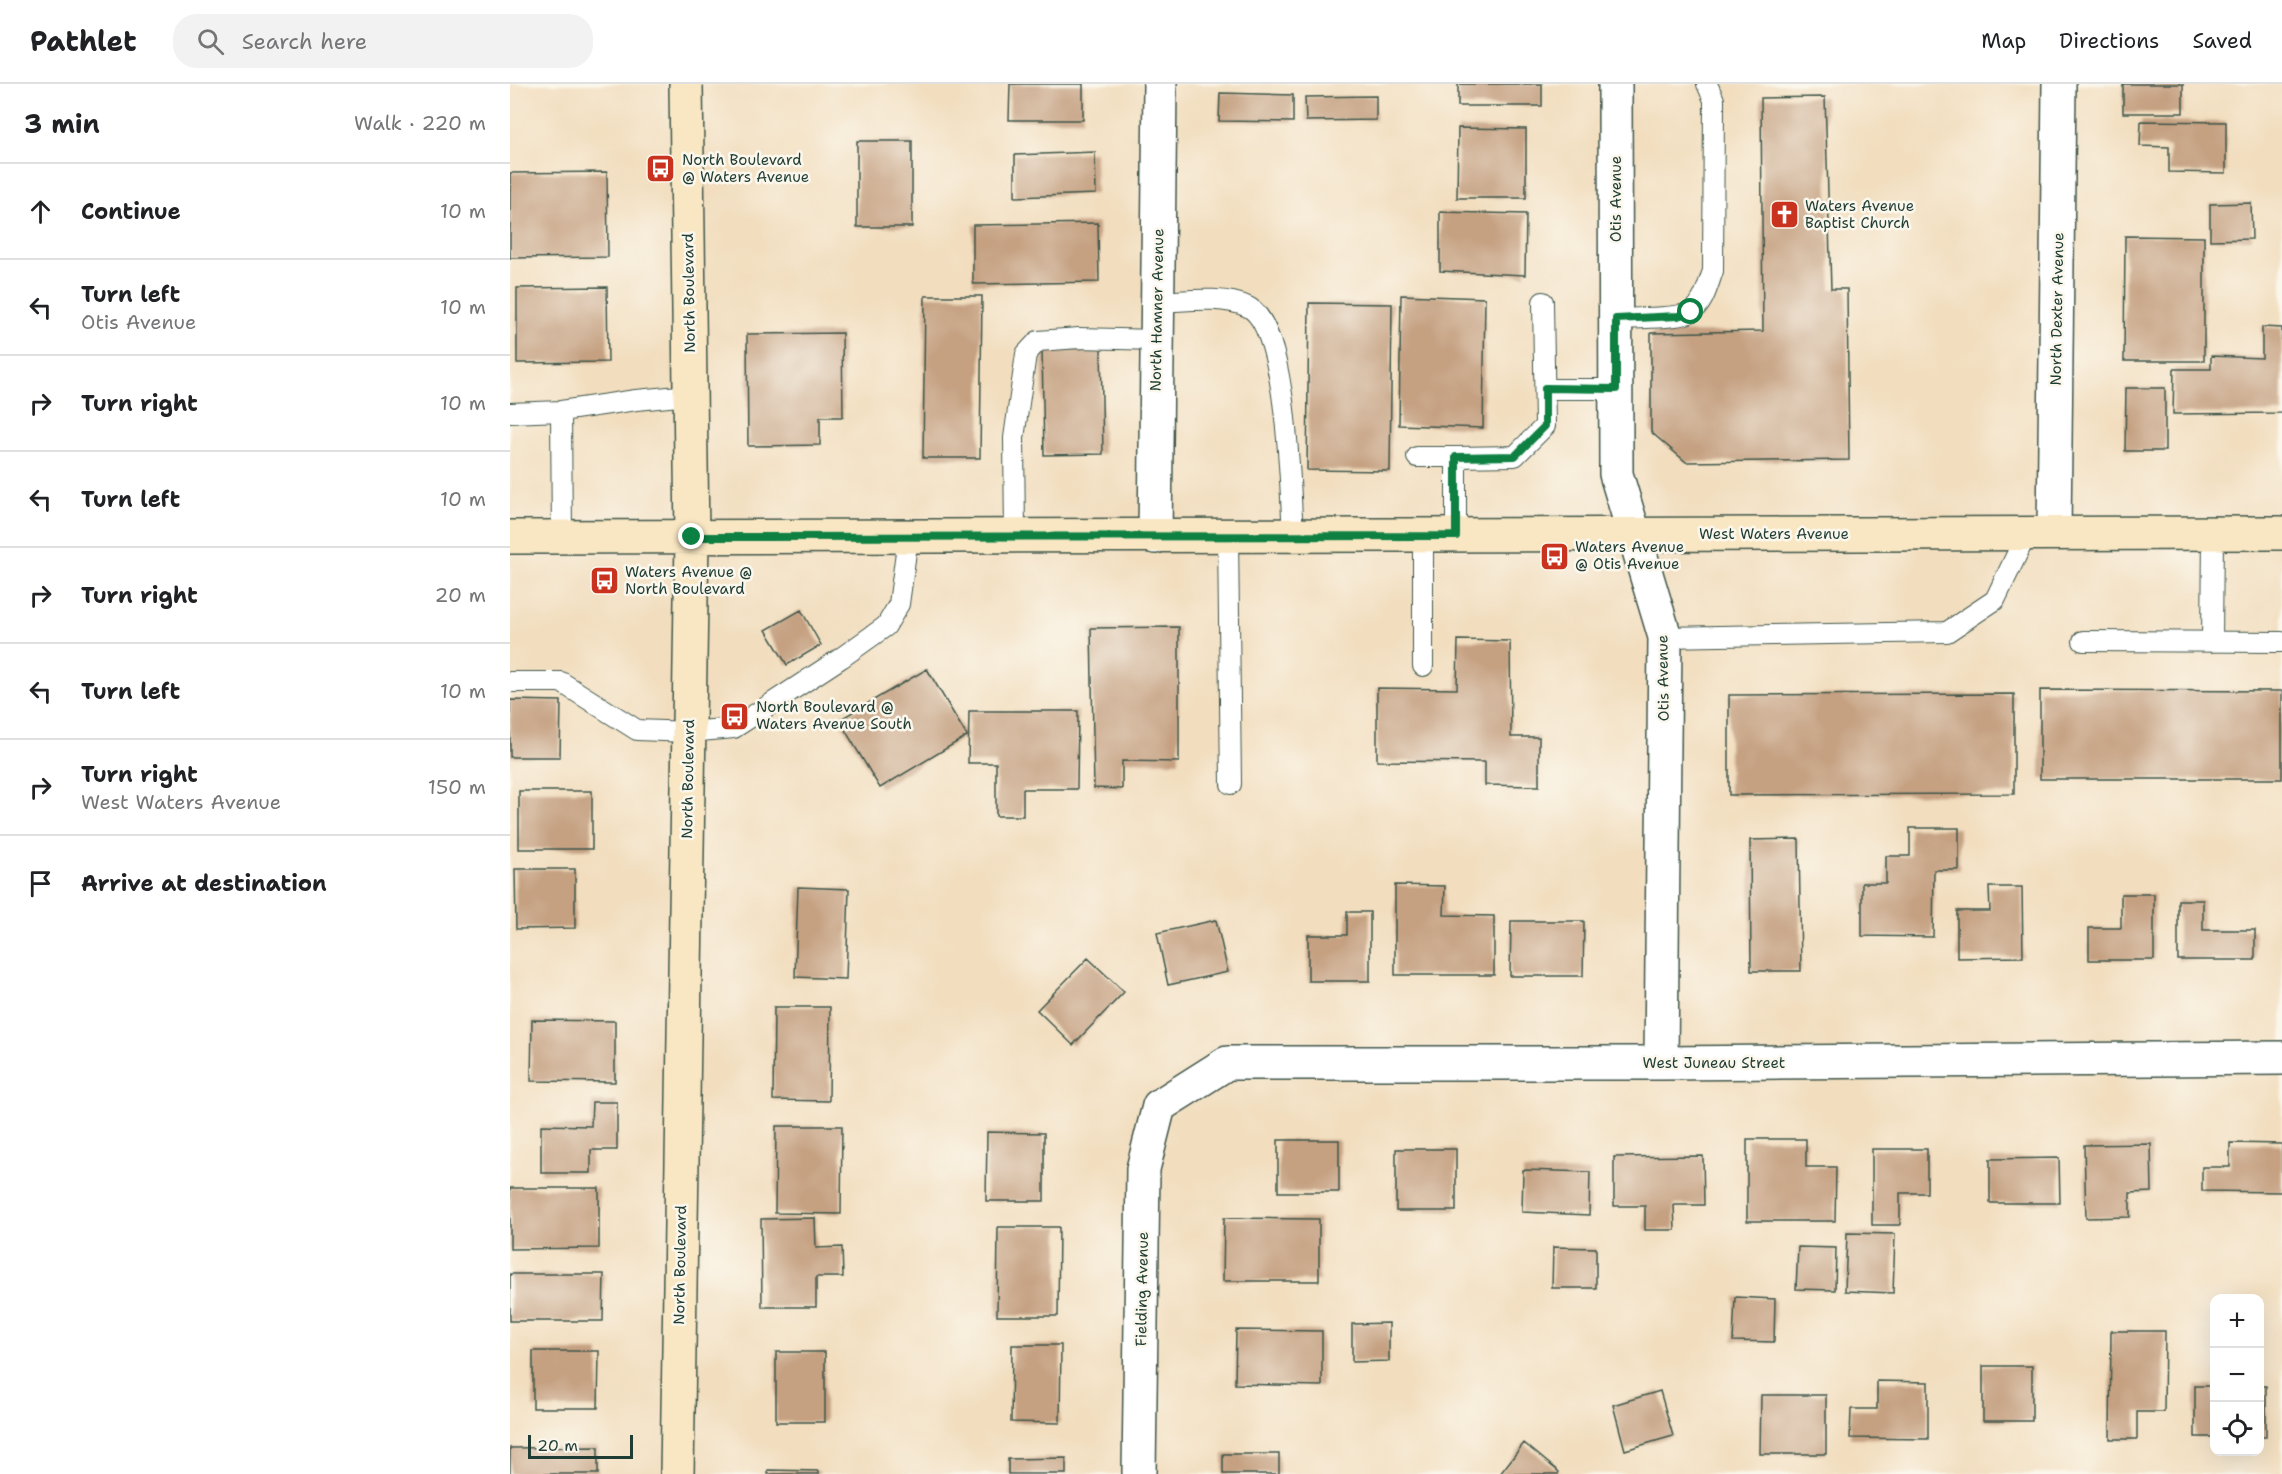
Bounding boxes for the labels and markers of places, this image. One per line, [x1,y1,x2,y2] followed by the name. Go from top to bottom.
[682,150,809,187] place label: North Boulevard @ Waters Avenue
[645,153,677,185] bus stop icon: North Boulevard @ Waters Avenue
[1805,196,1914,233] place label: Waters Avenue Baptist Church
[1768,199,1800,231] church icon: Waters Avenue Baptist Church
[1575,537,1684,574] place label: Waters Avenue @ Otis Avenue
[1538,540,1570,572] bus stop icon: Waters Avenue @ Otis Avenue
[625,562,752,599] place label: Waters Avenue @ North Boulevard
[588,565,620,597] bus stop icon: Waters Avenue @ North Boulevard
[756,697,912,734] place label: North Boulevard @ Waters Avenue South
[719,700,751,732] bus stop icon: North Boulevard @ Waters Avenue South

